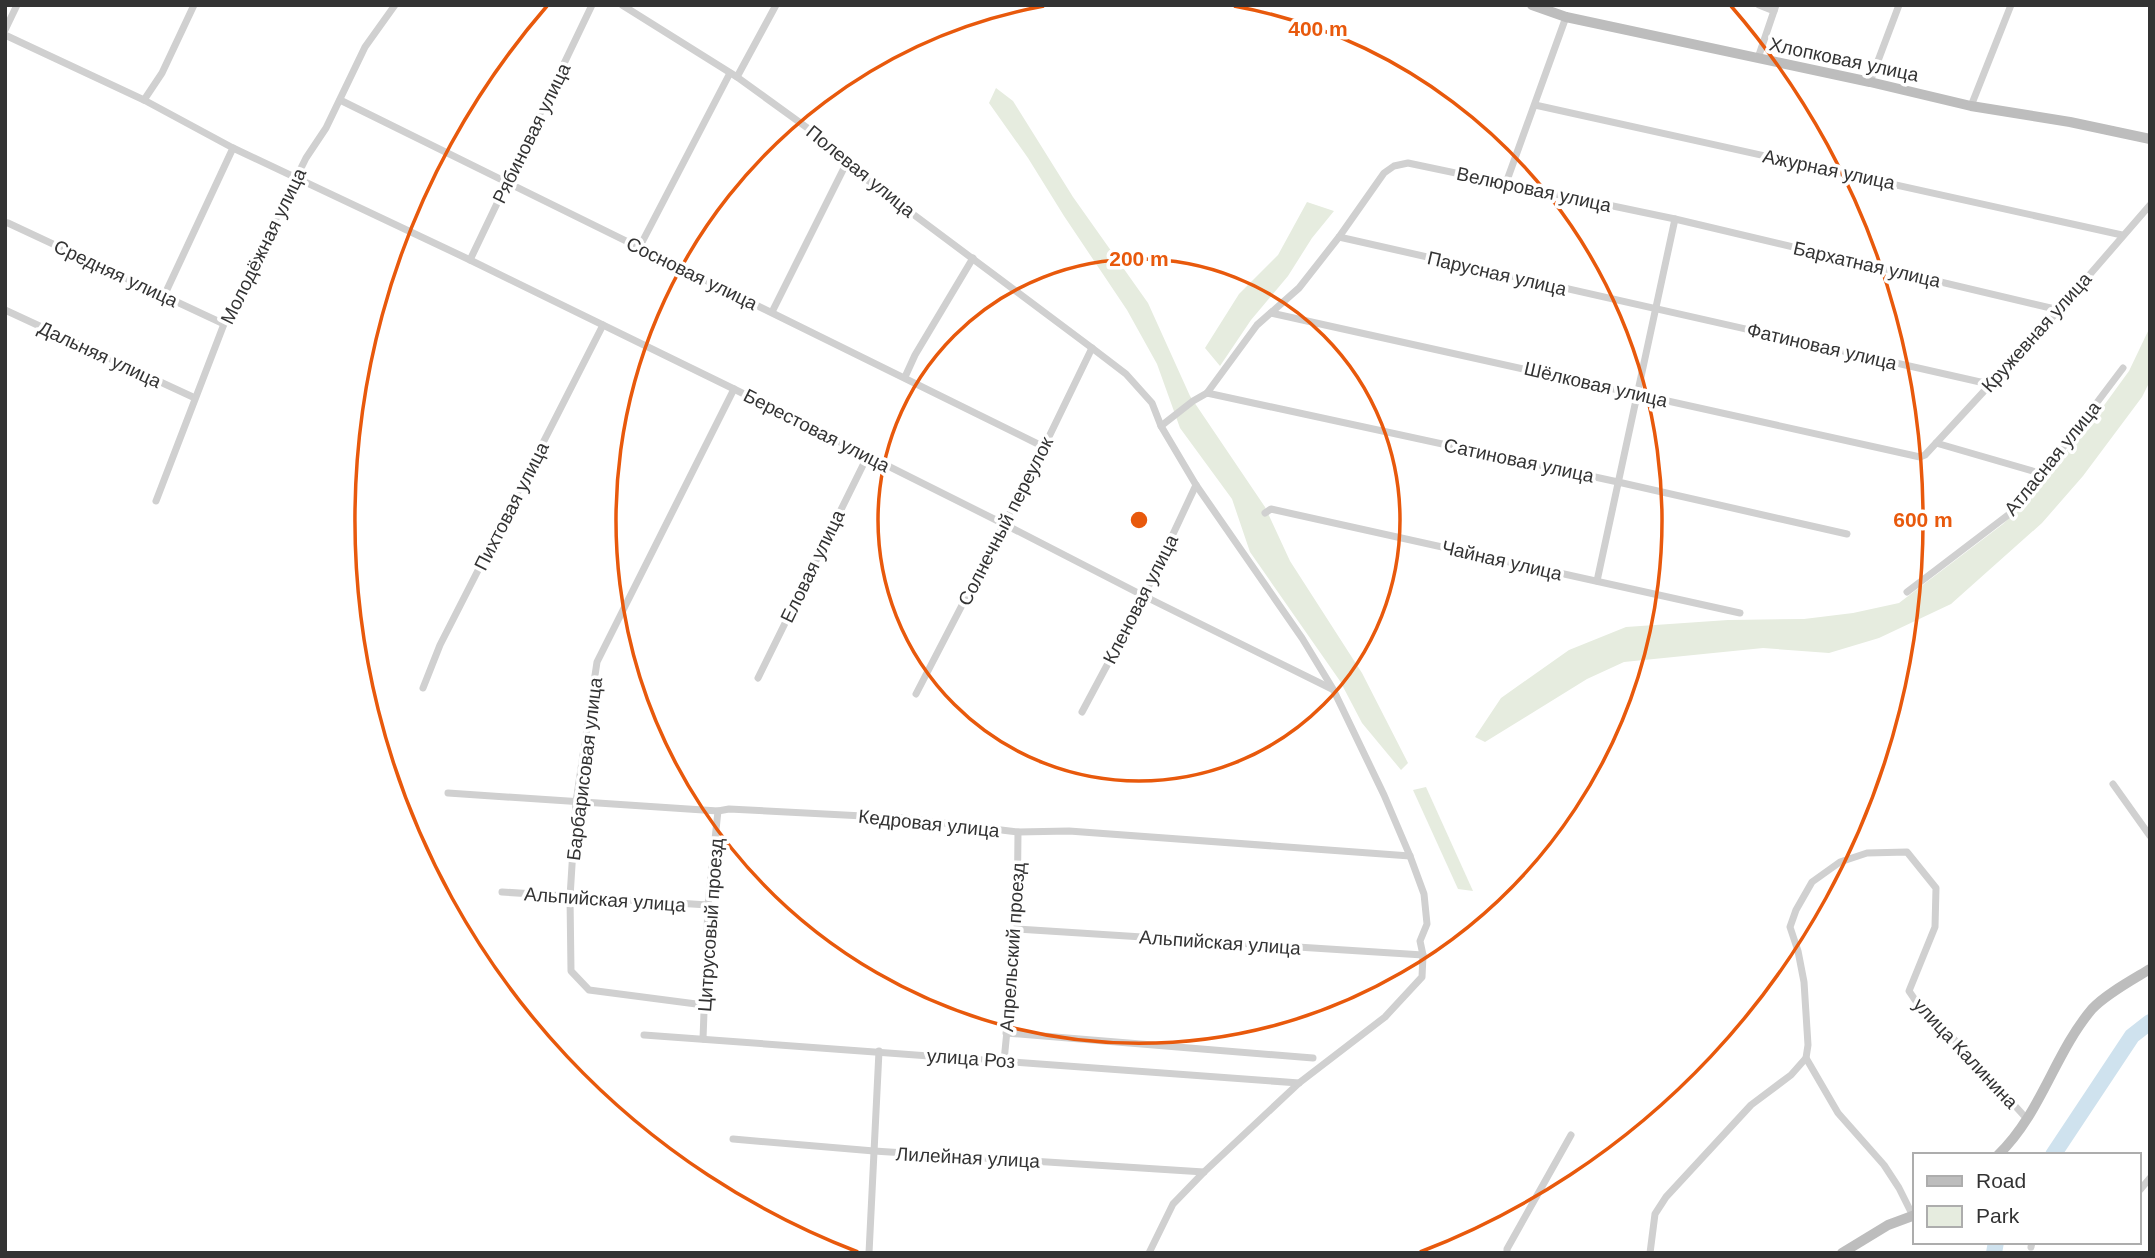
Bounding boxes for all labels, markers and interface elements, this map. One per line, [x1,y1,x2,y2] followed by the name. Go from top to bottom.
[1288,17,1348,40] text: 400 m
[1767,33,1921,86] street label: Хлопковая улица
[488,59,575,207] street label: Рябиновая улица
[802,121,920,222] street label: Полевая улица
[1761,145,1897,194] street label: Ажурная улица
[1455,163,1613,216] street label: Велюровая улица
[217,164,311,328] street label: Молодёжная улица
[623,233,761,314] street label: Сосновая улица
[51,236,181,311] street label: Средняя улица
[1791,237,1943,292] street label: Бархатная улица
[1109,247,1169,270] text: 200 m
[1425,247,1569,300] street label: Парусная улица
[1977,268,2096,396] street label: Кружевная улица
[35,317,165,392] street label: Дальняя улица
[1745,319,1899,374] street label: Фатиновая улица
[1522,358,1670,411] street label: Шёлковая улица
[740,385,894,477] street label: Берестовая улица
[2000,397,2105,520] street label: Атласная улица
[954,433,1057,609] street label: Солнечный переулок
[1442,434,1596,487] street label: Сатиновая улица
[470,438,553,574] street label: Пихтовая улица
[776,506,849,626] street label: Еловая улица
[1127,508,1151,532] centre of rings
[1893,508,1953,531] text: 600 m
[1099,531,1182,667] street label: Кленовая улица
[1440,536,1564,585] street label: Чайная улица
[563,676,606,862] street label: Барбарисовая улица
[857,806,1001,841] street label: Кедровая улица
[694,838,727,1013] street label: Цитрусовый проезд
[996,862,1029,1032] street label: Апрельский проезд
[524,883,687,916] street label: Альпийская улица
[1139,926,1302,959] street label: Альпийская улица
[1909,994,2022,1113] street label: улица Калинина
[926,1045,1016,1072] street label: улица Роз
[895,1143,1041,1172] street label: Лилейная улица
[1913,1153,2141,1244] legend
[1976,1169,2026,1192] text: Road
[1976,1204,2020,1227] text: Park

